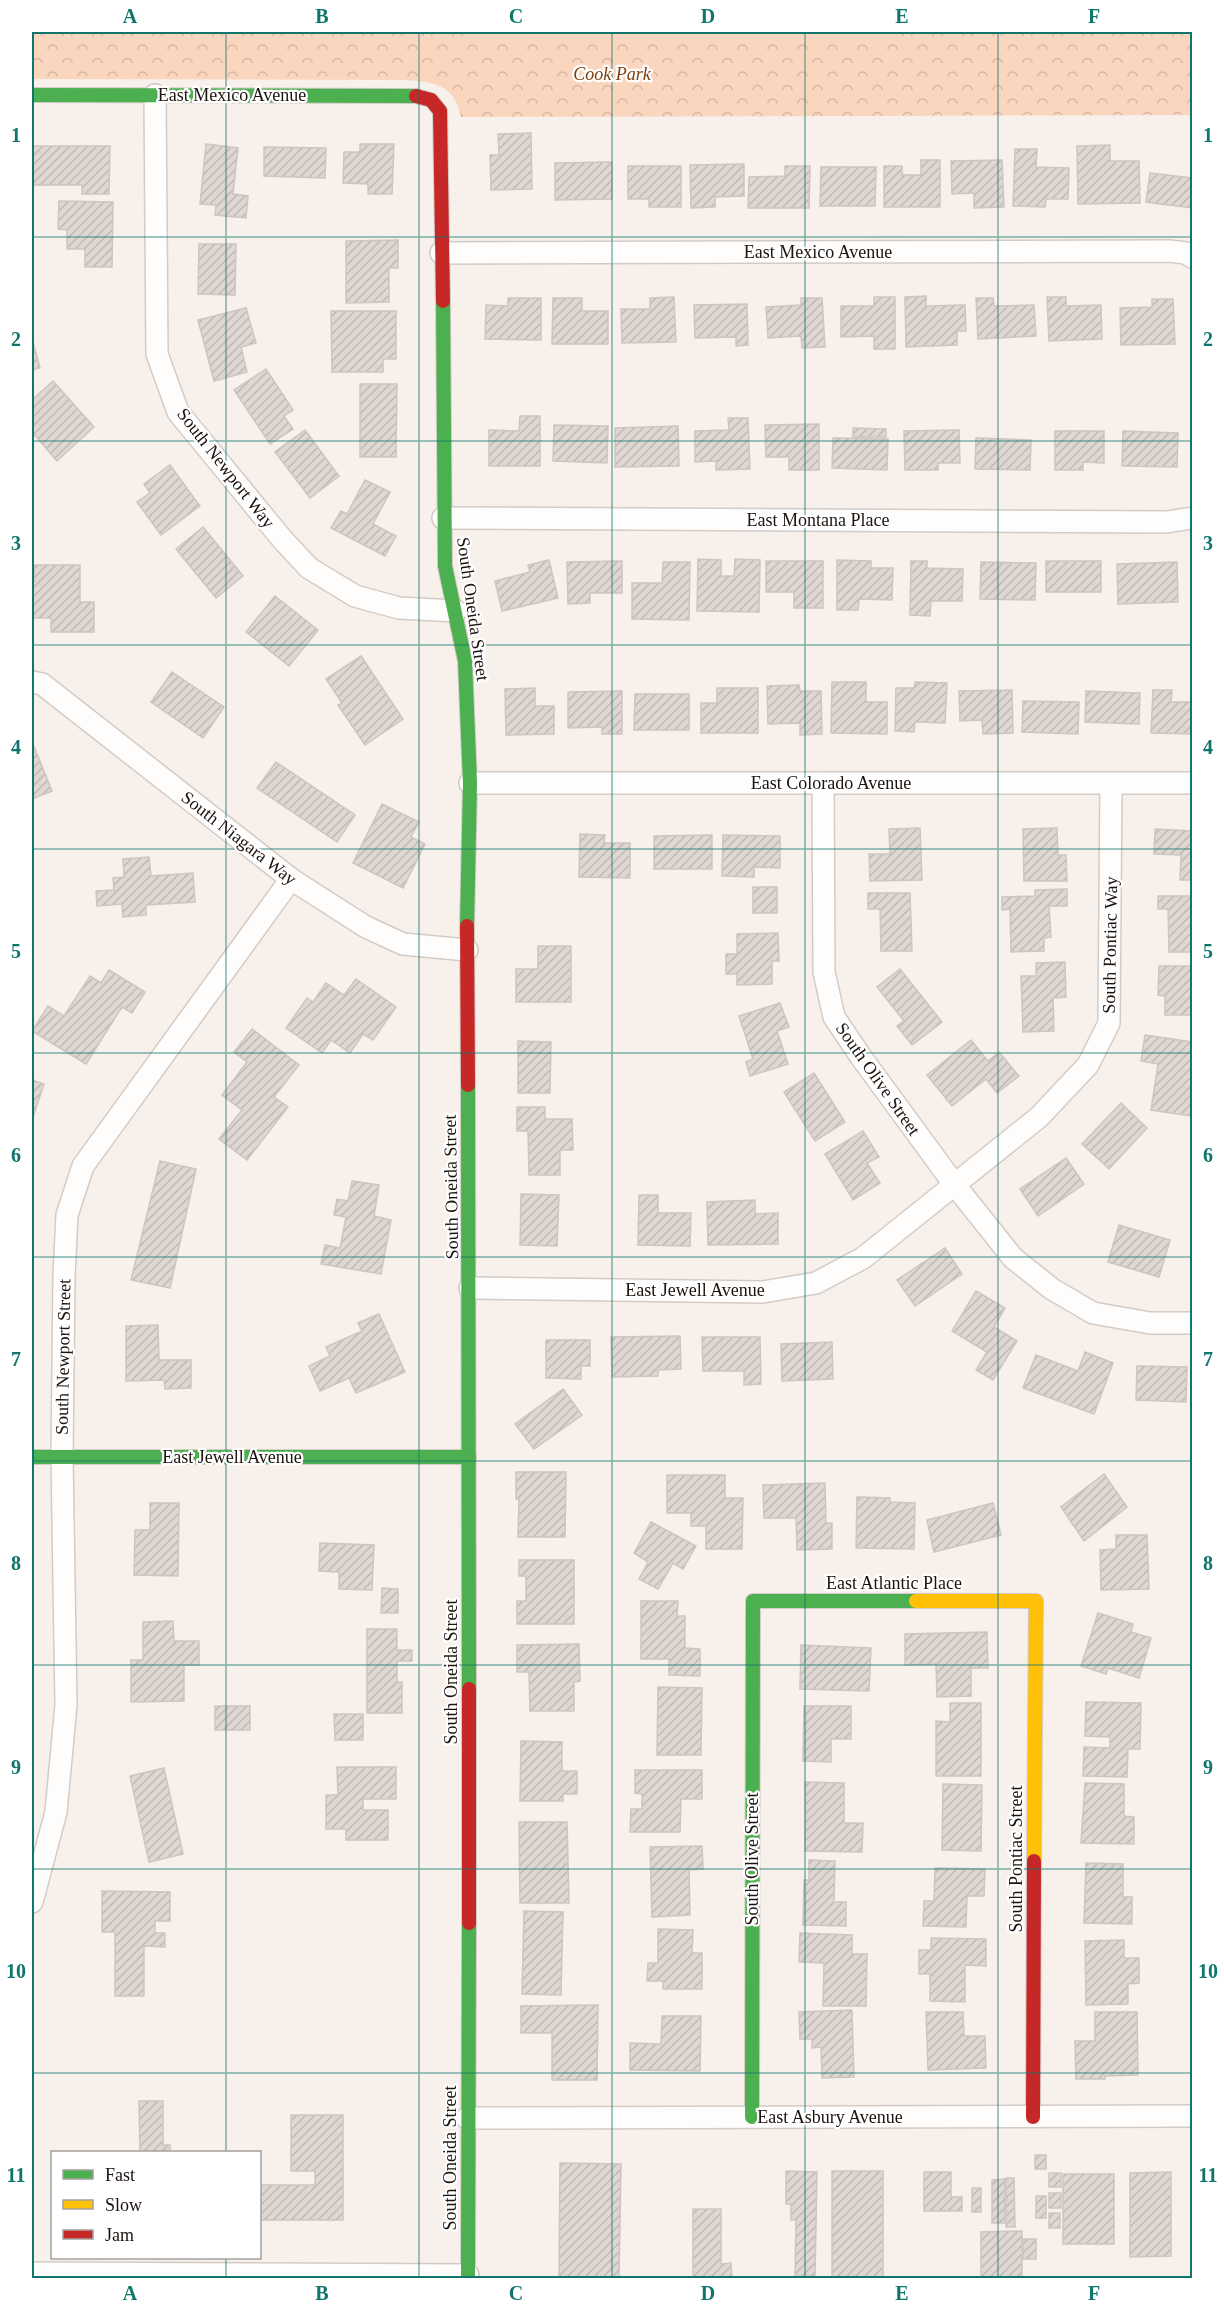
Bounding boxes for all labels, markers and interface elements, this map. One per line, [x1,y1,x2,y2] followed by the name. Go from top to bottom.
[123,5,138,27] text: A
[315,5,329,27] text: B
[509,5,523,27] text: C
[701,5,715,27] text: D
[895,5,909,27] text: E
[1088,5,1100,27] text: F
[573,64,652,84] park label: Cook Park
[158,85,306,105] street label: East Mexico Avenue
[11,124,21,146] text: 1
[1203,124,1213,146] text: 1
[744,242,892,262] street label: East Mexico Avenue
[11,328,21,350] text: 2
[1203,328,1213,350] text: 2
[173,404,279,532] street label: South Newport Way
[747,510,889,530] street label: East Montana Place
[11,532,21,554] text: 3
[1203,532,1213,554] text: 3
[453,536,493,682] street label: South Oneida Street
[11,736,21,758] text: 4
[1203,736,1213,758] text: 4
[751,773,911,793] street label: East Colorado Avenue
[178,787,300,889] street label: South Niagara Way
[1099,876,1121,1014] street label: South Pontiac Way
[11,940,21,962] text: 5
[1203,940,1213,962] text: 5
[832,1019,924,1139] street label: South Olive Street
[440,1114,462,1260] street label: South Oneida Street
[11,1144,21,1166] text: 6
[1203,1144,1213,1166] text: 6
[52,1279,74,1435] street label: South Newport Street
[625,1280,765,1300] street label: East Jewell Avenue
[11,1348,21,1370] text: 7
[1203,1348,1213,1370] text: 7
[162,1447,302,1467] street label: East Jewell Avenue
[11,1552,21,1574] text: 8
[1203,1552,1213,1574] text: 8
[826,1573,962,1593] street label: East Atlantic Place
[441,1600,461,1744] street label: South Oneida Street
[11,1756,21,1778] text: 9
[1203,1756,1213,1778] text: 9
[1006,1786,1026,1933] street label: South Pontiac Street
[742,1793,762,1926] street label: South Olive Street
[6,1960,26,1982] text: 10
[1198,1960,1218,1982] text: 10
[440,2086,460,2230] street label: South Oneida Street
[757,2107,903,2127] street label: East Asbury Avenue
[51,2151,261,2259] legend
[7,2164,25,2186] text: 11
[1199,2164,1217,2186] text: 11
[105,2165,135,2185] text: Fast
[105,2195,142,2215] text: Slow
[105,2225,134,2245] text: Jam
[123,2282,138,2304] text: A
[315,2282,329,2304] text: B
[509,2282,523,2304] text: C
[701,2282,715,2304] text: D
[895,2282,909,2304] text: E
[1088,2282,1100,2304] text: F

